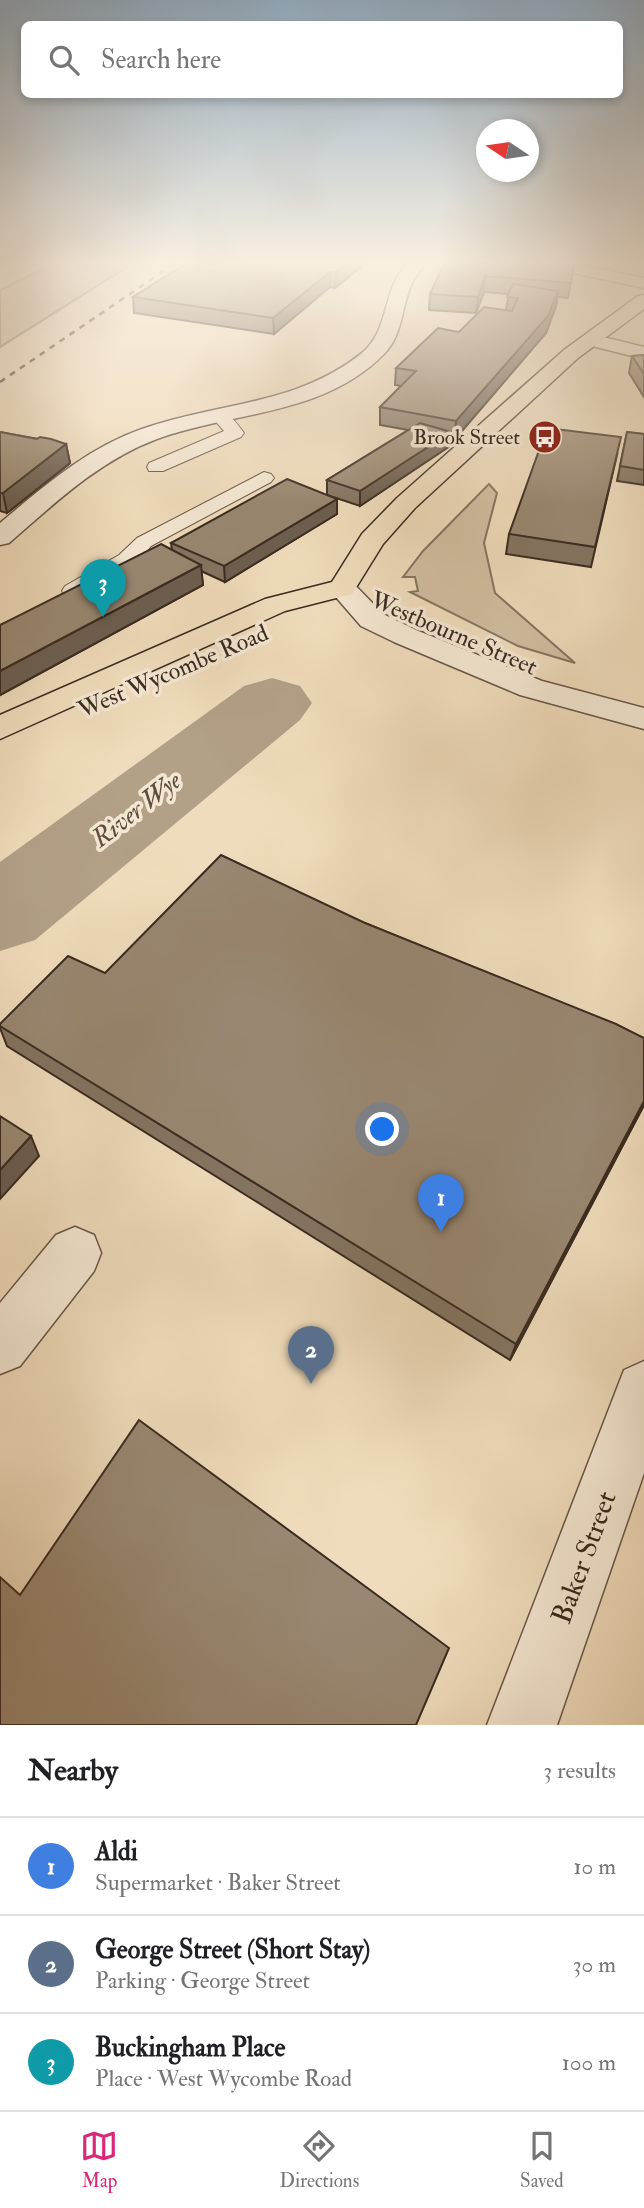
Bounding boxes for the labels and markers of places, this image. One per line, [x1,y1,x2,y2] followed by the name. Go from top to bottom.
[526,418,564,456] bus stop icon: Brook Street
[413,424,520,451] place label: Brook Street
[80,559,126,617] pin: 3
[418,1174,464,1232] pin: 1
[288,1326,334,1384] pin: 2

